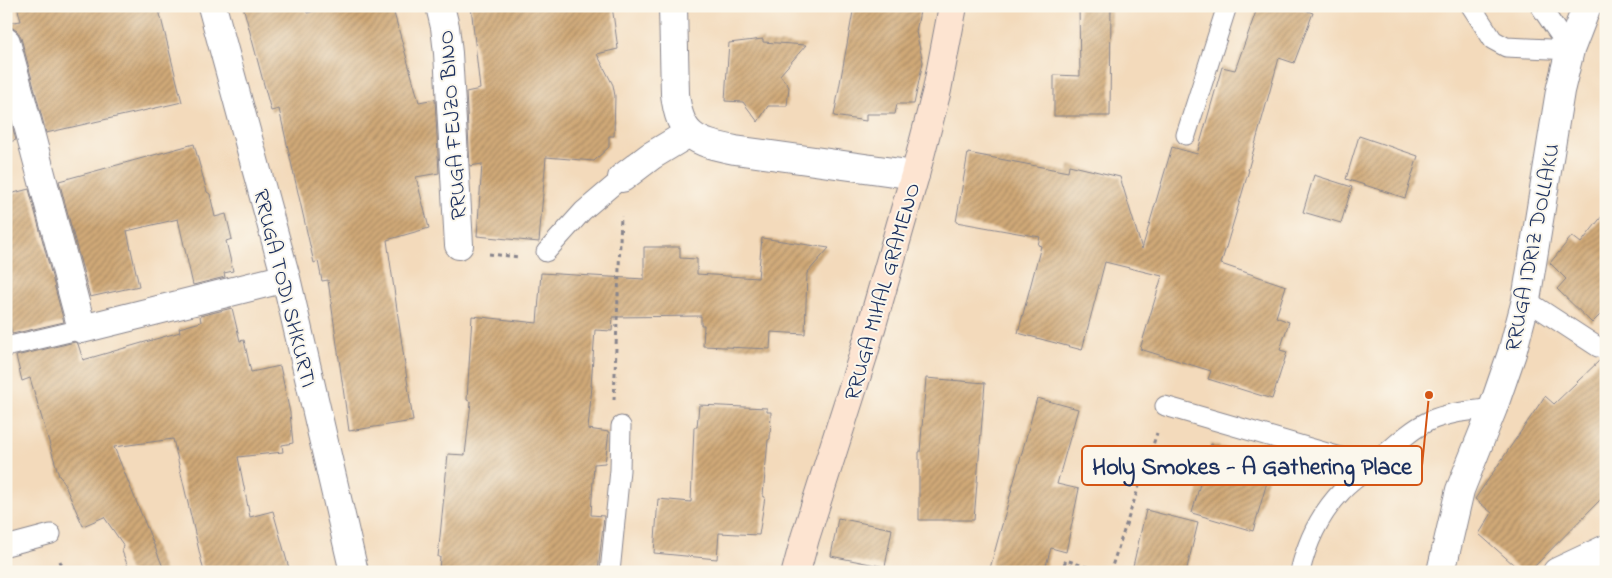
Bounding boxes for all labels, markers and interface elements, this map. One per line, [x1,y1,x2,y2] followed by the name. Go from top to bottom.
[431,29,477,221] street label: RRUGA FEJZO BINO
[1498,141,1570,354] street label: RRUGA IDRIZ DOLLAKU
[837,179,930,404] street label: RRUGA MIHAL GRAMENO
[243,186,323,391] street label: RRUGA TODI SHKURTI
[1082,446,1422,485] callout: Holy Smokes - A Gathering Place
[1092,451,1413,487] text: Holy Smokes - A Gathering Place

